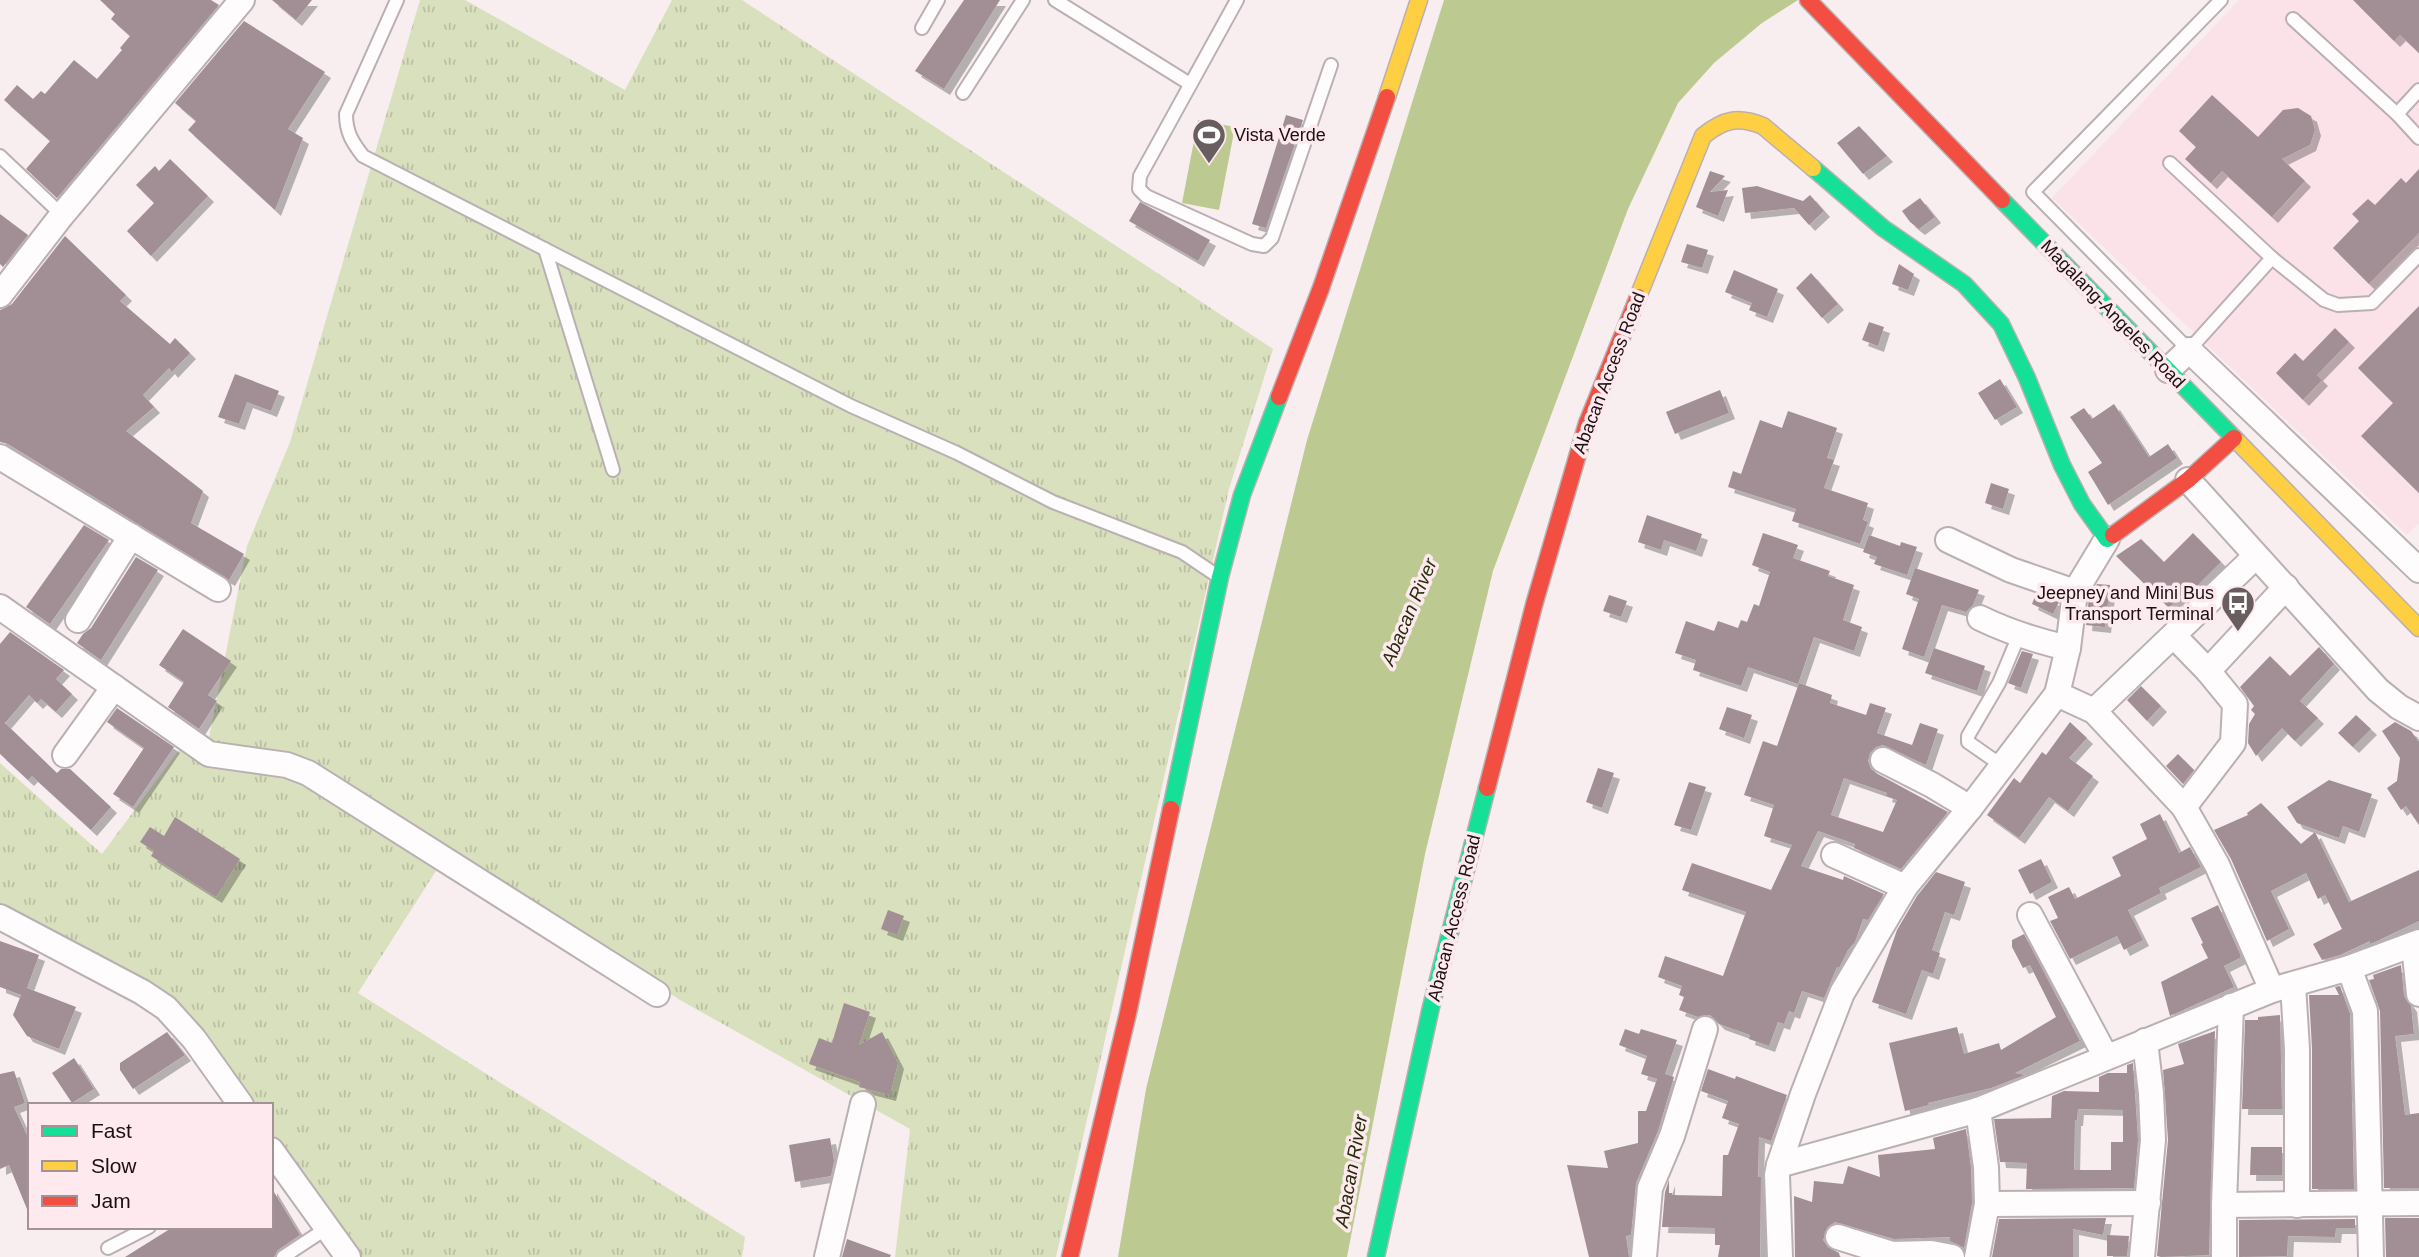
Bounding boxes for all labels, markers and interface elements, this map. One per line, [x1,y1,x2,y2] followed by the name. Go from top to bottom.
[1190,116,1228,165] sports icon: Vista Verde
[1234,125,1326,145] place label: Vista Verde
[2037,236,2189,392] street label: Magalang-Angeles Road
[1569,290,1649,456] street label: Abacan Access Road
[1377,555,1441,670] water label: Abacan River
[2037,583,2214,624] place label: Jeepney and Mini Bus Transport Terminal
[2219,584,2257,633] bus stop icon: Jeepney and Mini Bus Transport Terminal
[1424,833,1484,1003] street label: Abacan Access Road
[28,1103,273,1229] legend
[1331,1112,1371,1230] water label: Abacan River
[91,1119,132,1142] text: Fast
[91,1154,137,1177] text: Slow
[91,1189,131,1212] text: Jam

